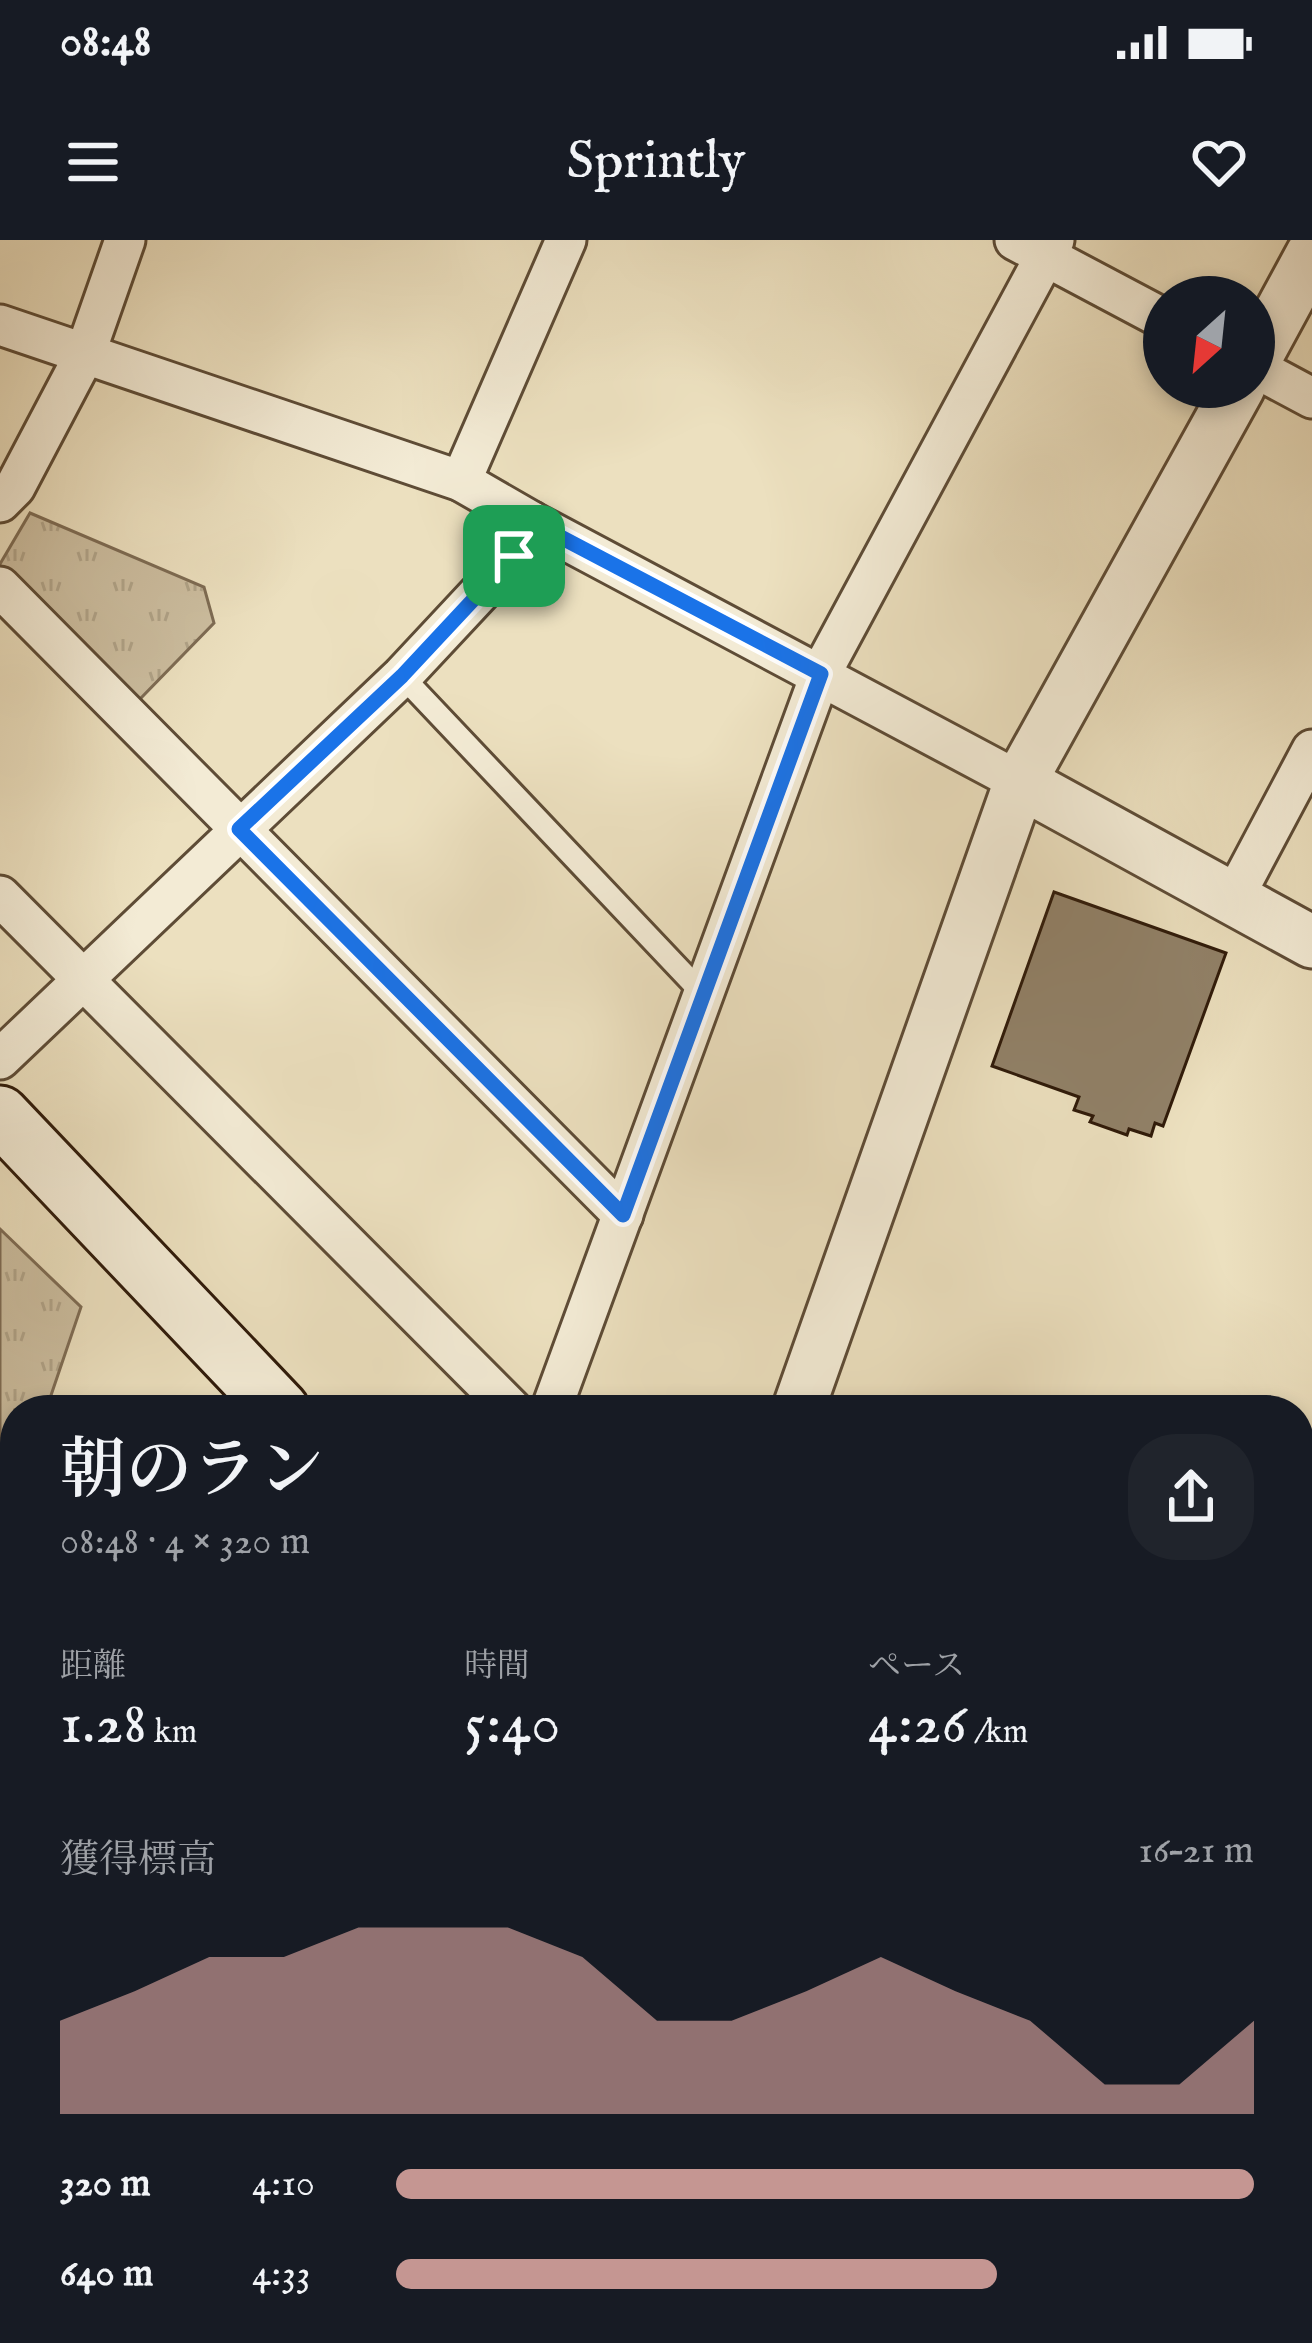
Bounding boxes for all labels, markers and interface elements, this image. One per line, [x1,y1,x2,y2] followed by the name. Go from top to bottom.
[60,14,151,71] text: 08:48
[567,128,745,197] text: Sprintly
[60,129,126,195] icon: menu
[1186,129,1252,195] icon: heart
[1143,276,1275,408] north arrow
[1143,276,1275,408] map controls
[463,505,565,607] pin
[481,523,547,589] icon: arrive
[60,1431,324,1515] text: 朝のラン
[1128,1434,1254,1560] button: share
[60,1518,310,1567] text: 08:48 · 4 × 320 m
[60,1646,126,1688] text: 距離
[464,1646,530,1688] text: 時間
[868,1646,965,1688] text: ペース
[60,1688,147,1764] text: 1.28
[464,1688,560,1764] text: 5:40
[868,1688,967,1764] text: 4:26
[147,1712,197,1754] text: km
[967,1712,1028,1754] text: /km
[1139,1827,1254,1876] text: 16–21 m
[60,1837,216,1886] text: 獲得標高
[60,2160,151,2209] text: 320 m
[252,2160,315,2209] text: 4:10
[60,2250,153,2299] text: 640 m
[252,2250,311,2299] text: 4:33

